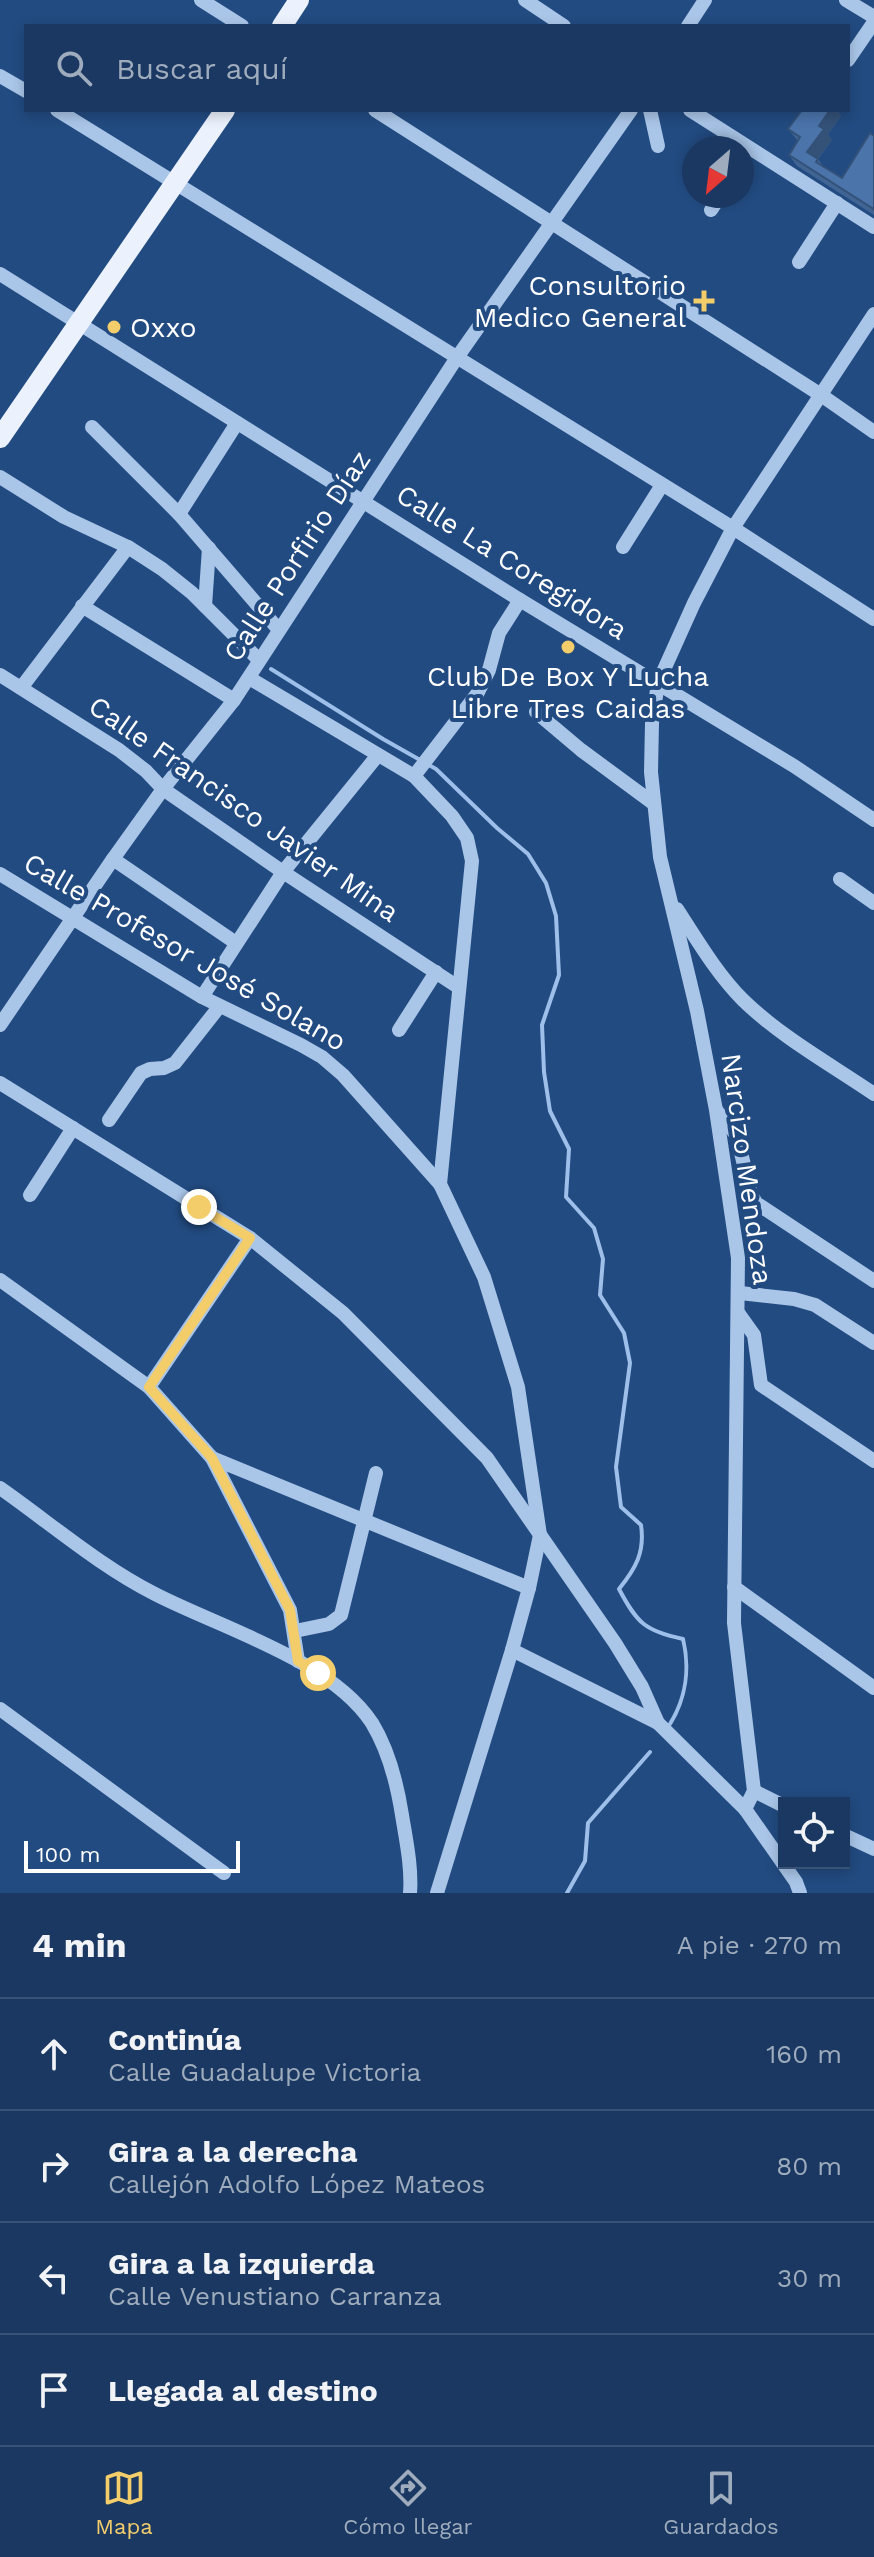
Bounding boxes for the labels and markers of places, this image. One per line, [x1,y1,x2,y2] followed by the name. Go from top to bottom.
[474,269,686,334] place label: Consultorio Medico General
[693,290,715,312] marker: Consultorio Medico General
[130,311,197,344] place label: Oxxo
[105,318,123,336] marker: Oxxo
[559,638,577,656] marker: Club De Box Y Lucha Libre Tres Caidas
[427,660,709,725] place label: Club De Box Y Lucha Libre Tres Caidas

